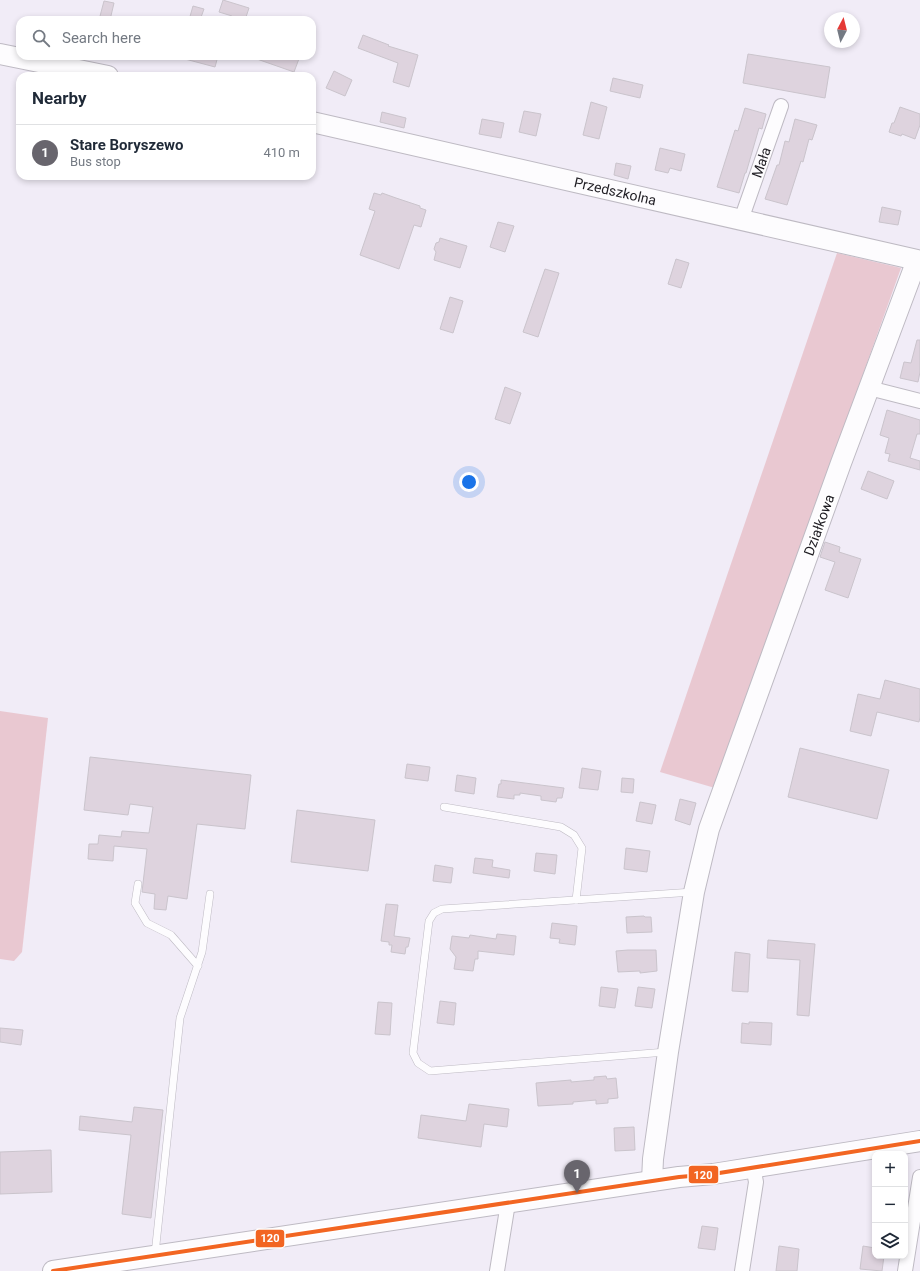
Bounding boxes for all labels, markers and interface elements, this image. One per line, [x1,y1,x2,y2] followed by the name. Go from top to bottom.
[824,12,860,48] north arrow
[16,16,316,60] search box
[30,27,52,49] icon: search
[62,29,141,47] text: Search here
[32,88,87,108] text: Nearby
[70,136,184,154] text: Stare Boryszewo
[41,145,49,160] text: 1
[263,145,300,160] text: 410 m
[748,145,774,180] street label: Mała
[70,154,121,169] text: Bus stop
[573,174,658,208] street label: Przedszkolna
[459,472,479,492] your location
[801,492,837,558] street label: Działkowa
[872,1151,908,1259] map controls
[872,1151,908,1187] button: +
[564,1160,590,1193] pin: 1
[688,1165,719,1184] line badge: 120
[694,1169,712,1182] text: 120
[872,1187,908,1223] button: −
[872,1223,908,1259] button: layers
[255,1229,285,1248] line badge: 120
[261,1232,279,1245] text: 120

